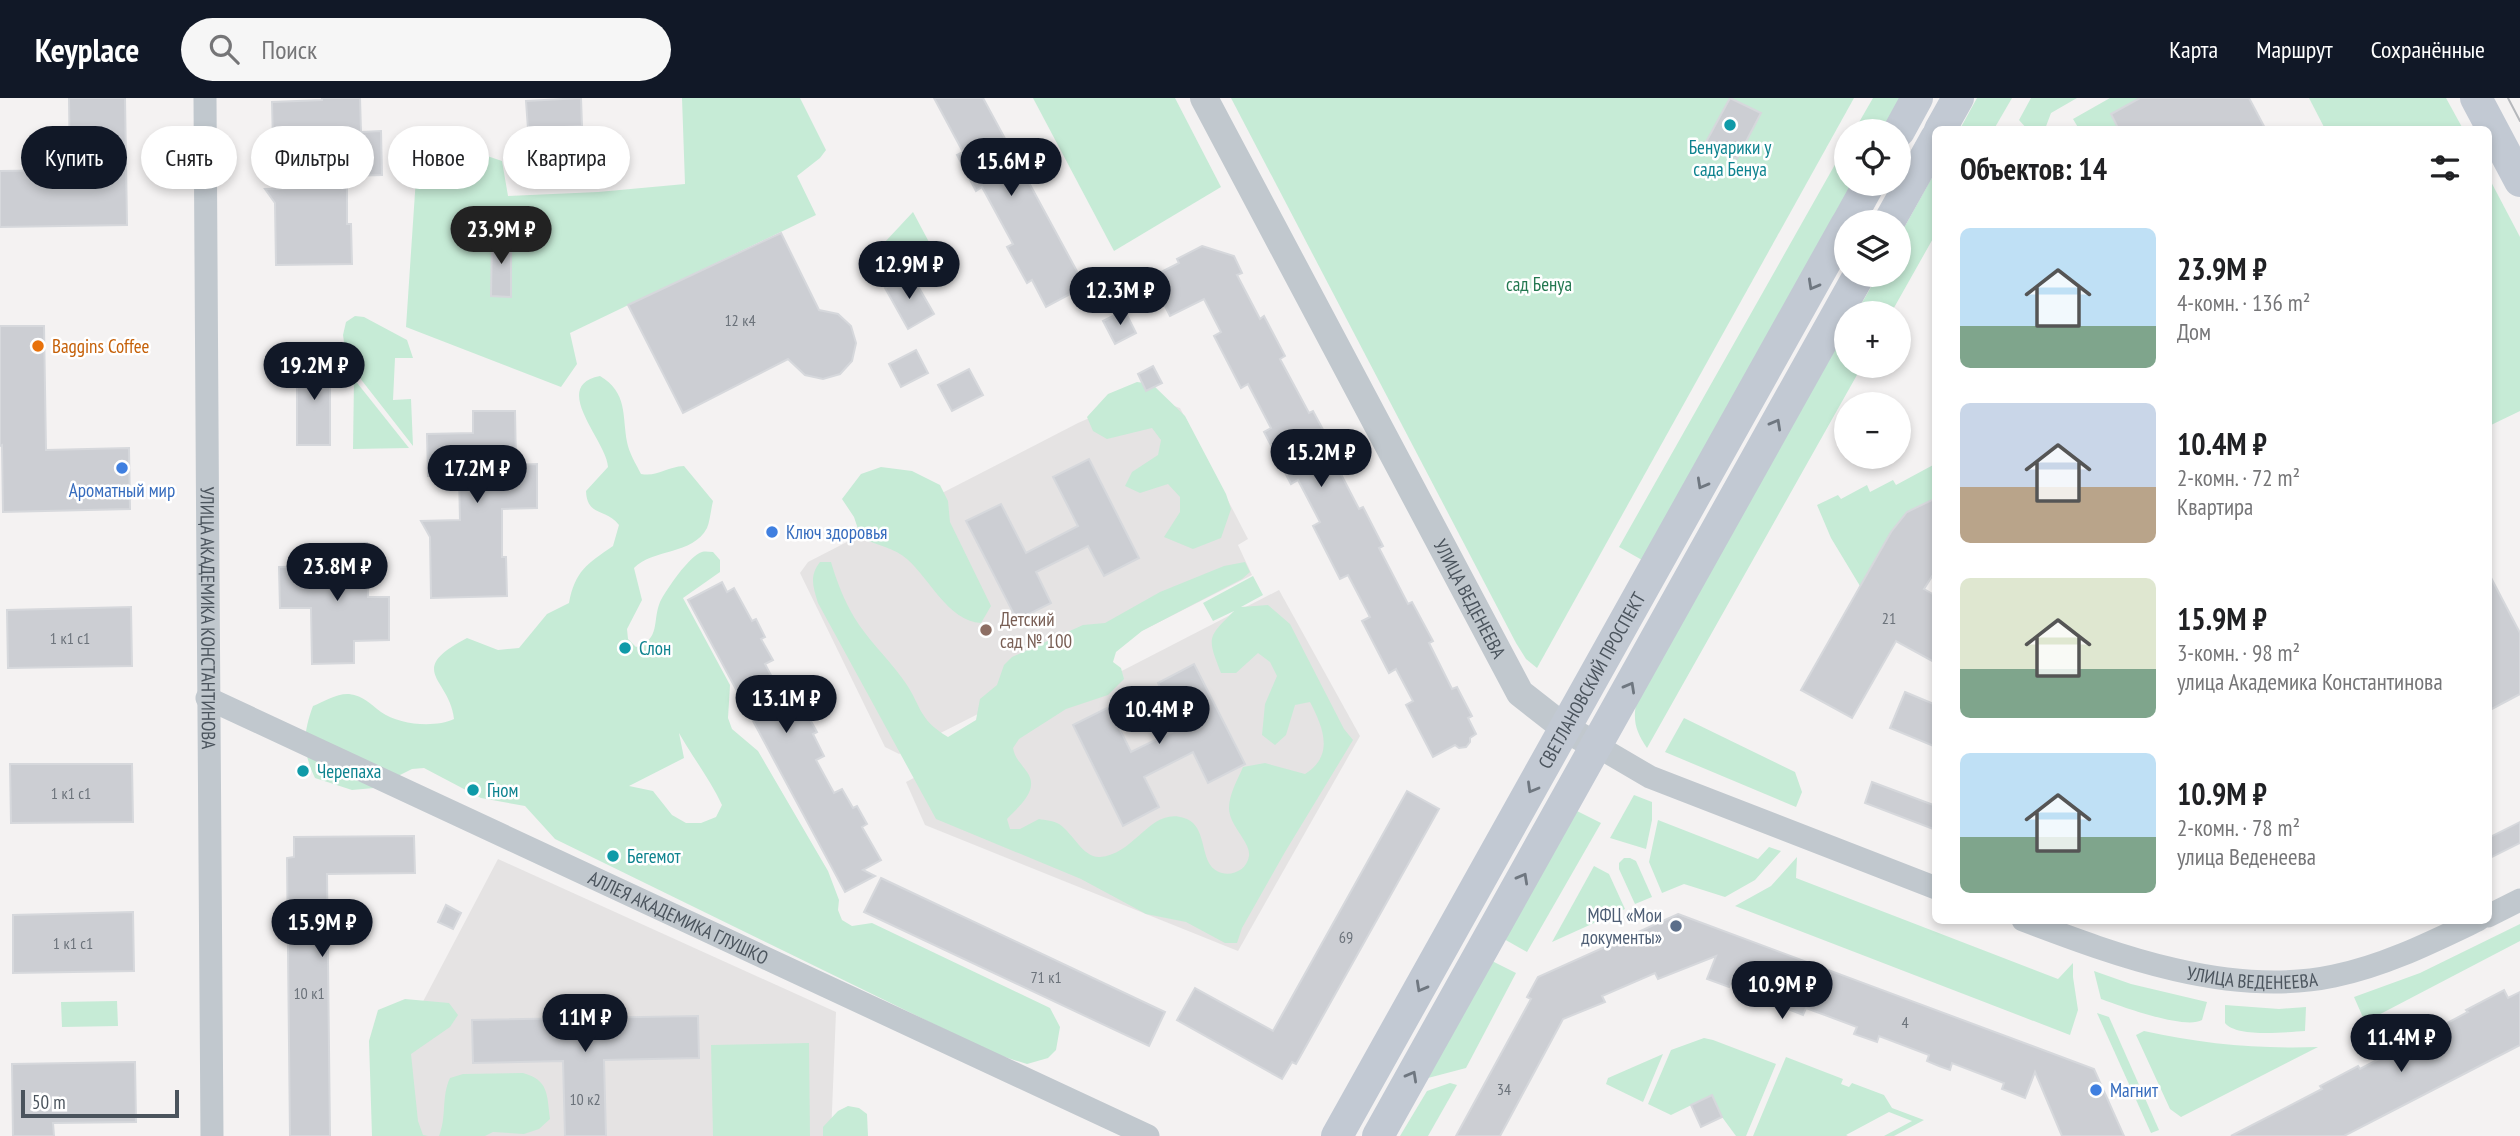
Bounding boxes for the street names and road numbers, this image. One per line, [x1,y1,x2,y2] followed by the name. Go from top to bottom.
[195,487,221,749] street label: УЛИЦА АКАДЕМИКА КОНСТАНТИНОВА
[1429,535,1511,662] street label: УЛИЦА ВЕДЕНЕЕВА
[1533,587,1651,773] street label: СВЕТЛАНОВСКИЙ ПРОСПЕКТ
[585,865,772,970] street label: АЛЛЕЯ АКАДЕМИКА ГЛУШКО
[2185,961,2319,994] street label: УЛИЦА ВЕДЕНЕЕВА

